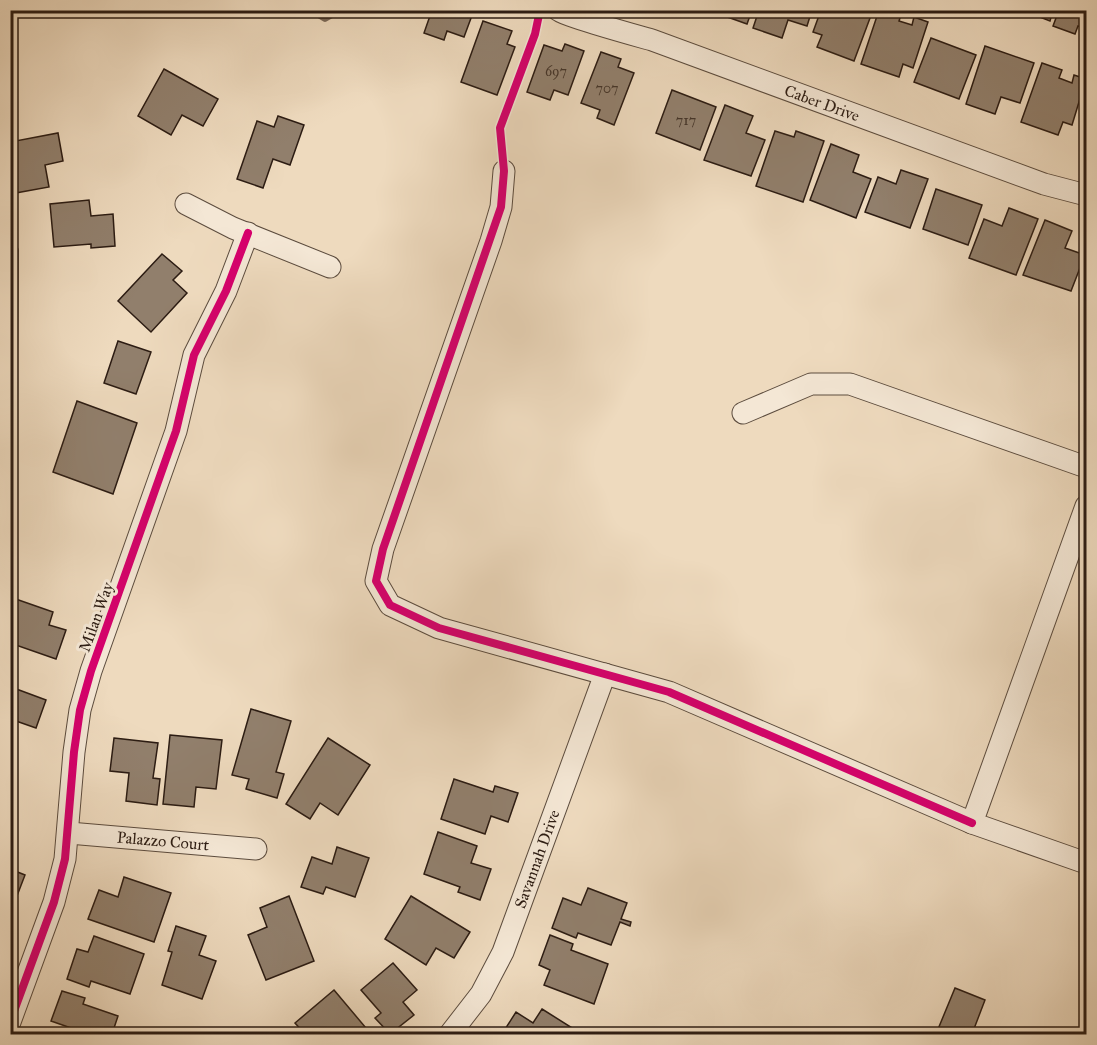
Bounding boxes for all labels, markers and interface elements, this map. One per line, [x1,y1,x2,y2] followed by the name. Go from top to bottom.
[545,63,567,80] house number: 697
[595,80,619,97] house number: 707
[782,81,862,125] street label: Caber Drive
[676,112,696,129] house number: 717
[75,579,118,654] street label: Milan Way
[510,807,564,911] street label: Savannah Drive
[116,828,210,855] street label: Palazzo Court

